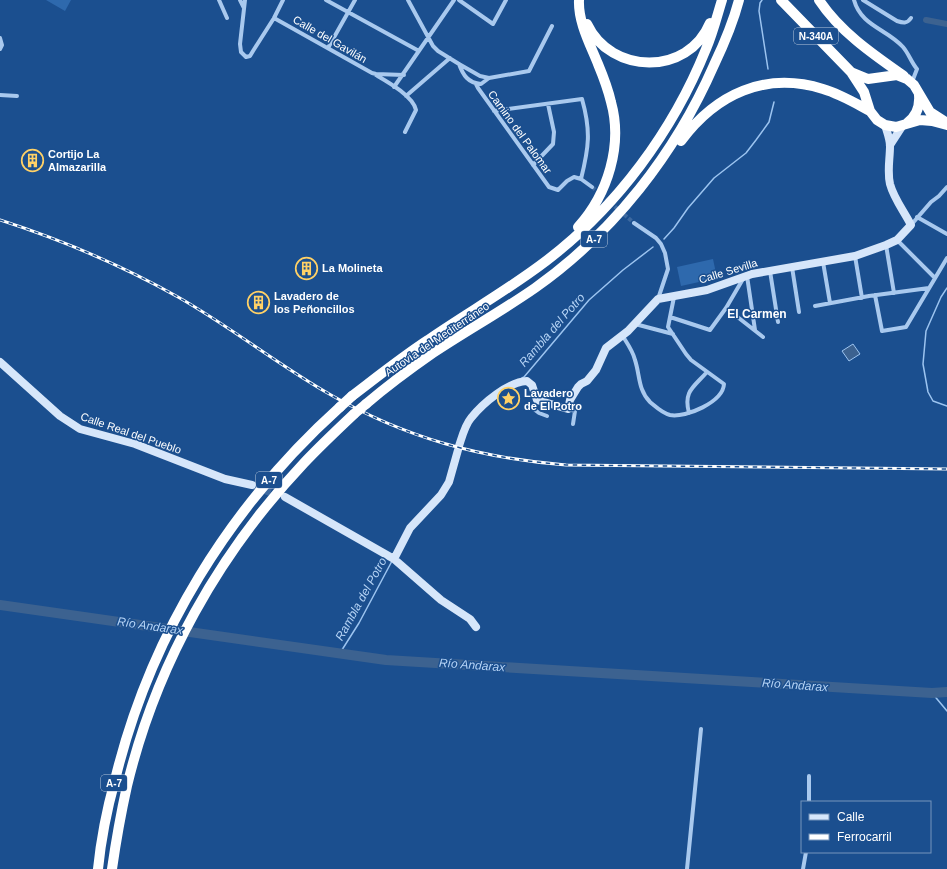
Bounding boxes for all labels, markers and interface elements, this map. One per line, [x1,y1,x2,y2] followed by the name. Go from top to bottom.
[291,13,369,65] street label: Calle del Gavilán
[794,28,838,44] road number: N-340A
[486,88,554,176] street label: Camino del Palomar
[19,147,45,173] building icon: Cortijo La Almazarilla
[48,148,107,173] place label: Cortijo La Almazarilla
[581,231,607,247] road number: A-7
[294,255,320,281] building icon: La Molineta
[697,256,760,286] street label: Calle Sevilla
[322,262,383,274] place label: La Molineta
[245,289,271,315] building icon: Lavadero de los Peñoncillos
[274,290,355,315] place label: Lavadero de los Peñoncillos
[516,290,588,370] water label: Rambla del Potro
[383,300,491,378] street label: Autovía del Mediterráneo
[727,307,787,321] district label: El Carmen
[495,386,521,412] place icon: Lavadero de El Potro
[524,387,582,412] place label: Lavadero de El Potro
[79,410,183,456] street label: Calle Real del Pueblo
[256,472,282,488] road number: A-7
[332,555,390,643] water label: Rambla del Potro
[116,614,185,638] water label: Río Andarax
[438,656,507,674] water label: Río Andarax
[761,676,830,694] water label: Río Andarax
[101,775,127,791] road number: A-7
[801,801,931,853] legend
[837,810,865,824] text: Calle
[837,830,892,844] text: Ferrocarril

